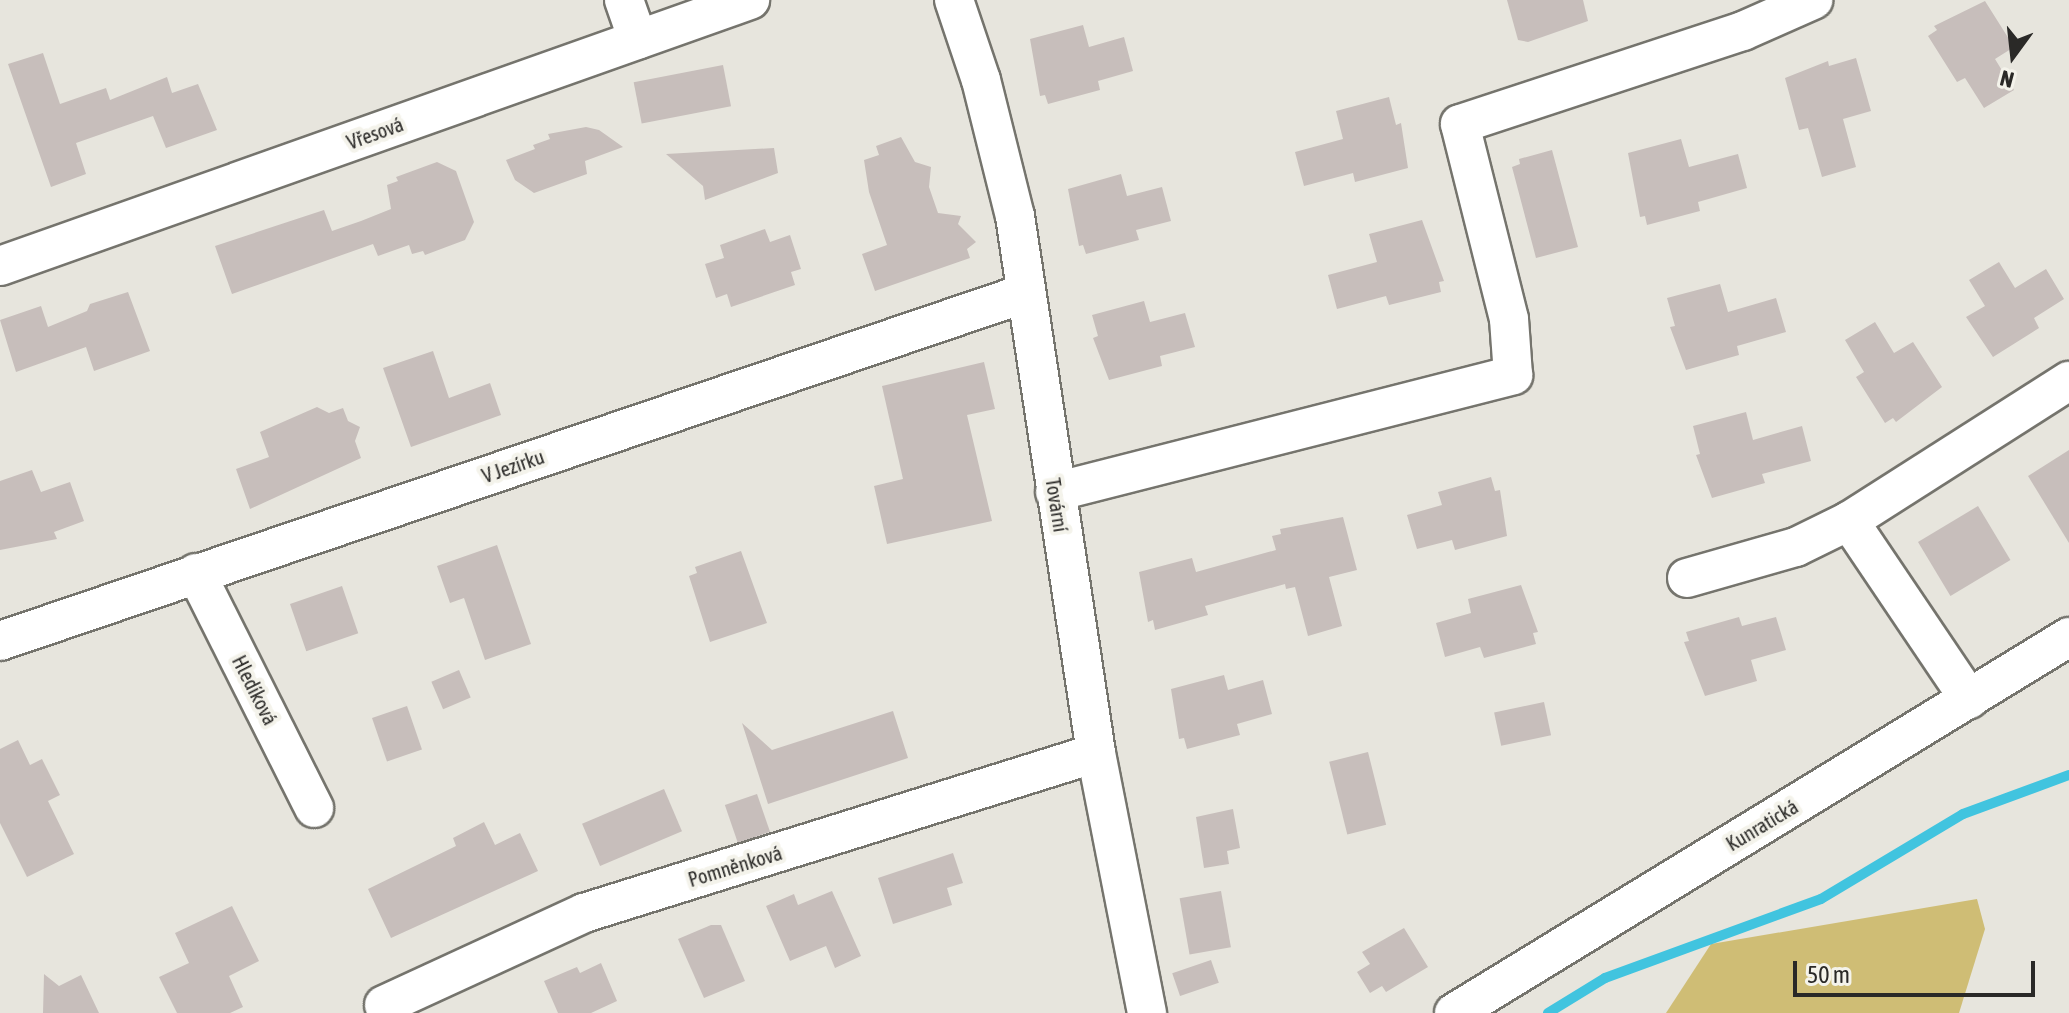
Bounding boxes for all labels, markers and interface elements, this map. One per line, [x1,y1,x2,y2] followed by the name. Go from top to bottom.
[1973,16,2053,96] north arrow
[1997,65,2016,93] text: N
[343,112,407,154] street label: Vřesová
[479,444,547,488] street label: V Jezírku
[1041,476,1073,534] street label: Tovární
[227,651,283,729] street label: Hledíková
[1722,794,1802,856] street label: Kunratická
[685,840,785,892] street label: Pomněnková
[1797,945,2039,995] scale bar
[1807,961,1850,988] text: 50 m

